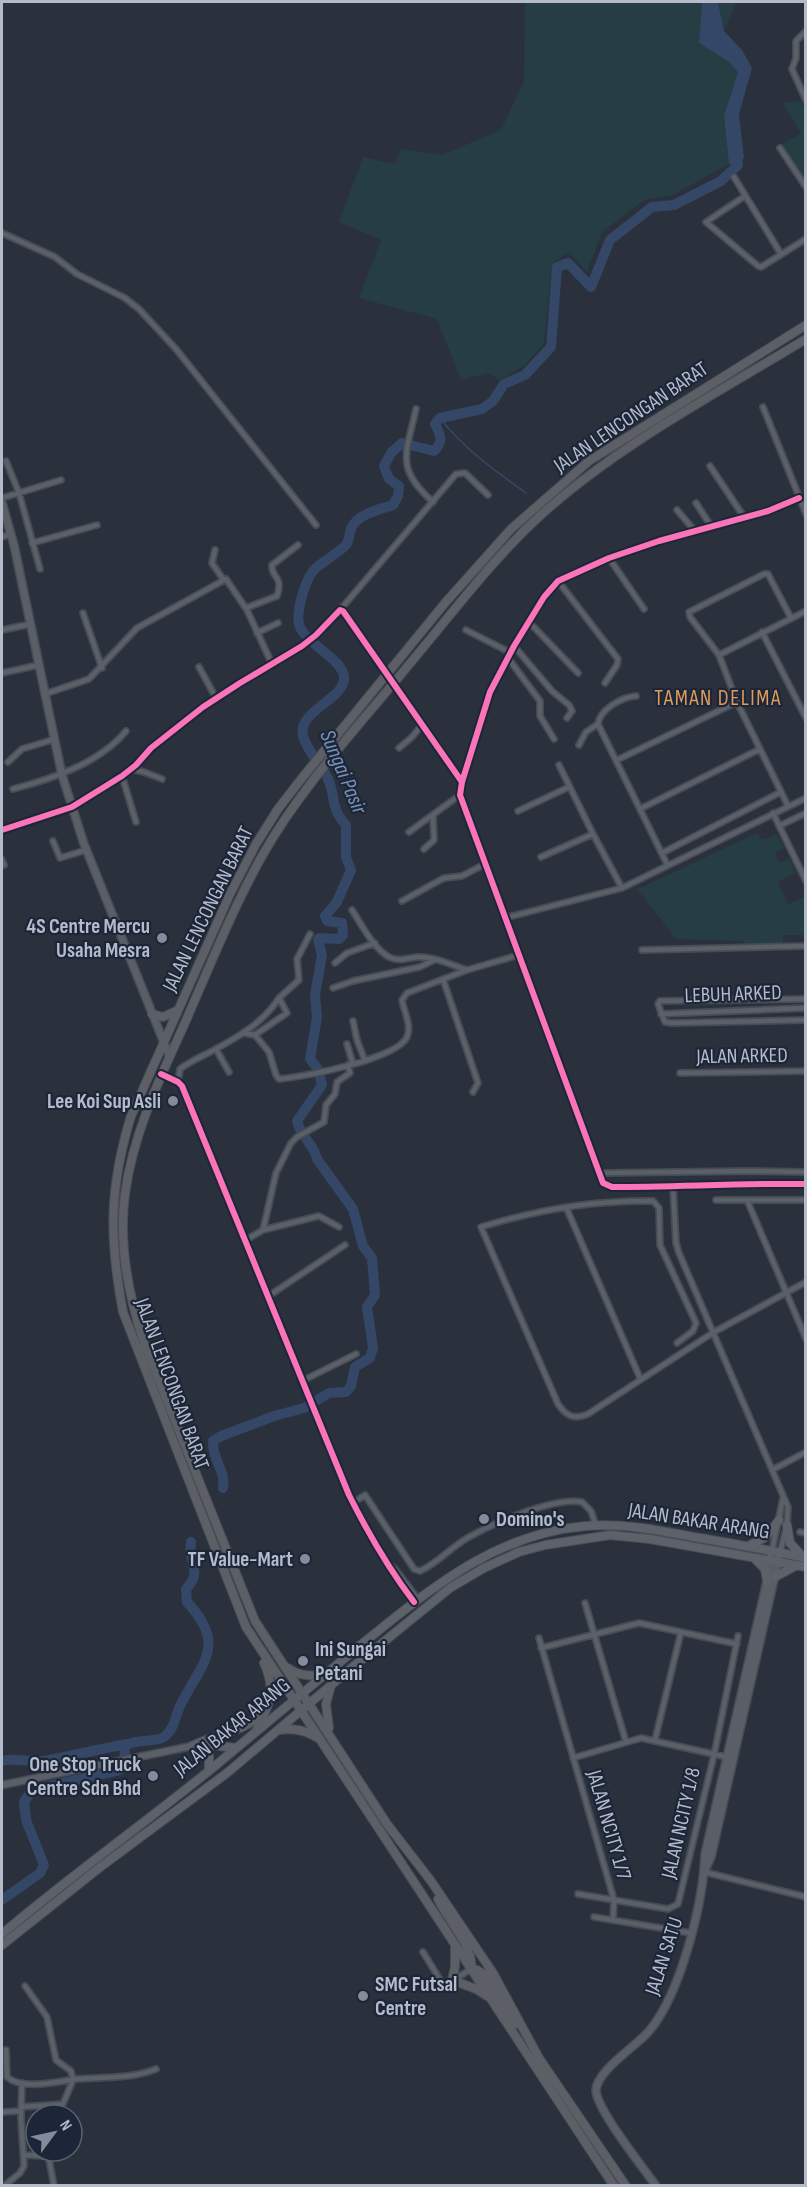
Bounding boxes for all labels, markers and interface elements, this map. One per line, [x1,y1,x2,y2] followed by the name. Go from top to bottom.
[548,356,713,478] street label: JALAN LENCONGAN BARAT
[654,685,782,712] district label: TAMAN DELIMA
[313,726,373,819] water label: Sungai Pasir
[157,822,259,997] street label: JALAN LENCONGAN BARAT
[26,914,150,963] place label: 4S Centre Mercu Usaha Mesra
[155,931,169,945] marker: 4S Centre Mercu Usaha Mesra
[684,980,782,1008] street label: LEBUH ARKED
[695,1043,788,1069] street label: JALAN ARKED
[47,1089,161,1114] place label: Lee Koi Sup Asli
[166,1094,180,1108] marker: Lee Koi Sup Asli
[129,1294,215,1474] street label: JALAN LENCONGAN BARAT
[625,1497,772,1545] street label: JALAN BAKAR ARANG
[496,1507,565,1532] place label: Domino's
[477,1512,491,1526] marker: Domino's
[188,1547,293,1572] place label: TF Value-Mart
[298,1552,312,1566] marker: TF Value-Mart
[315,1637,386,1686] place label: Ini Sungai Petani
[296,1654,310,1668] marker: Ini Sungai Petani
[168,1672,295,1782] street label: JALAN BAKAR ARANG
[27,1752,141,1801] place label: One Stop Truck Centre Sdn Bhd
[656,1765,706,1882] street label: JALAN NCITY 1/8
[581,1766,637,1883] street label: JALAN NCITY 1/7
[146,1769,160,1783] marker: One Stop Truck Centre Sdn Bhd
[639,1914,688,1999] street label: JALAN SATU
[375,1972,457,2021] place label: SMC Futsal Centre
[356,1989,370,2003] marker: SMC Futsal Centre
[24,2103,84,2163] north arrow
[55,2117,76,2134] text: N

